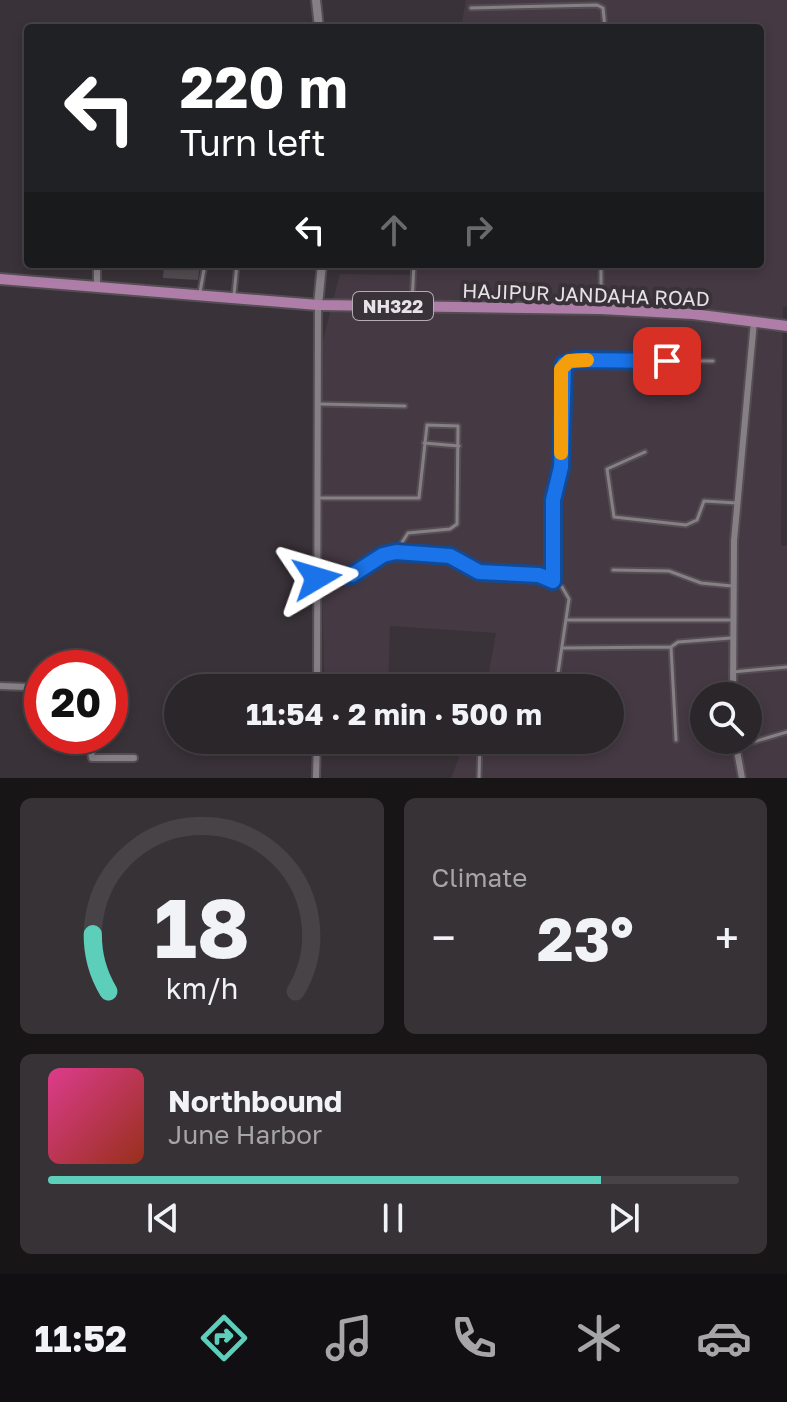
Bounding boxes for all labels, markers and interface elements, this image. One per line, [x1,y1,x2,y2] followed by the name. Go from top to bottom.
[180,53,348,120] text: 220 m
[48,56,152,160] icon: left
[180,121,326,164] text: Turn left
[288,208,332,252] icon: left
[372,208,416,252] icon: ahead
[456,208,500,252] icon: right
[462,278,710,310] street label: HAJIPUR JANDAHA ROAD
[353,292,433,320] road number: NH322
[633,327,701,395] pin
[645,339,689,383] icon: arrive
[275,536,359,620] position arrow
[24,650,128,754] speed limit sign: 20
[690,682,762,754] map controls
[690,682,762,754] button: search
[246,696,542,732] text: 11:54 · 2 min · 500 m
[432,862,527,893] text: Climate
[154,876,250,976] text: 18
[537,902,634,974] text: 23°
[432,911,456,964] text: −
[715,911,739,964] text: +
[165,971,238,1005] text: km/h
[168,1083,342,1119] text: Northbound
[168,1119,322,1150] text: June Harbor
[141,1196,185,1240] icon: previous
[371,1196,415,1240] icon: pause
[602,1196,646,1240] icon: next
[196,1310,252,1366] icon: directions
[321,1310,377,1366] icon: music
[446,1310,502,1366] icon: phone
[571,1310,627,1366] icon: climate
[696,1310,752,1366] icon: car
[35,1317,127,1360] text: 11:52

